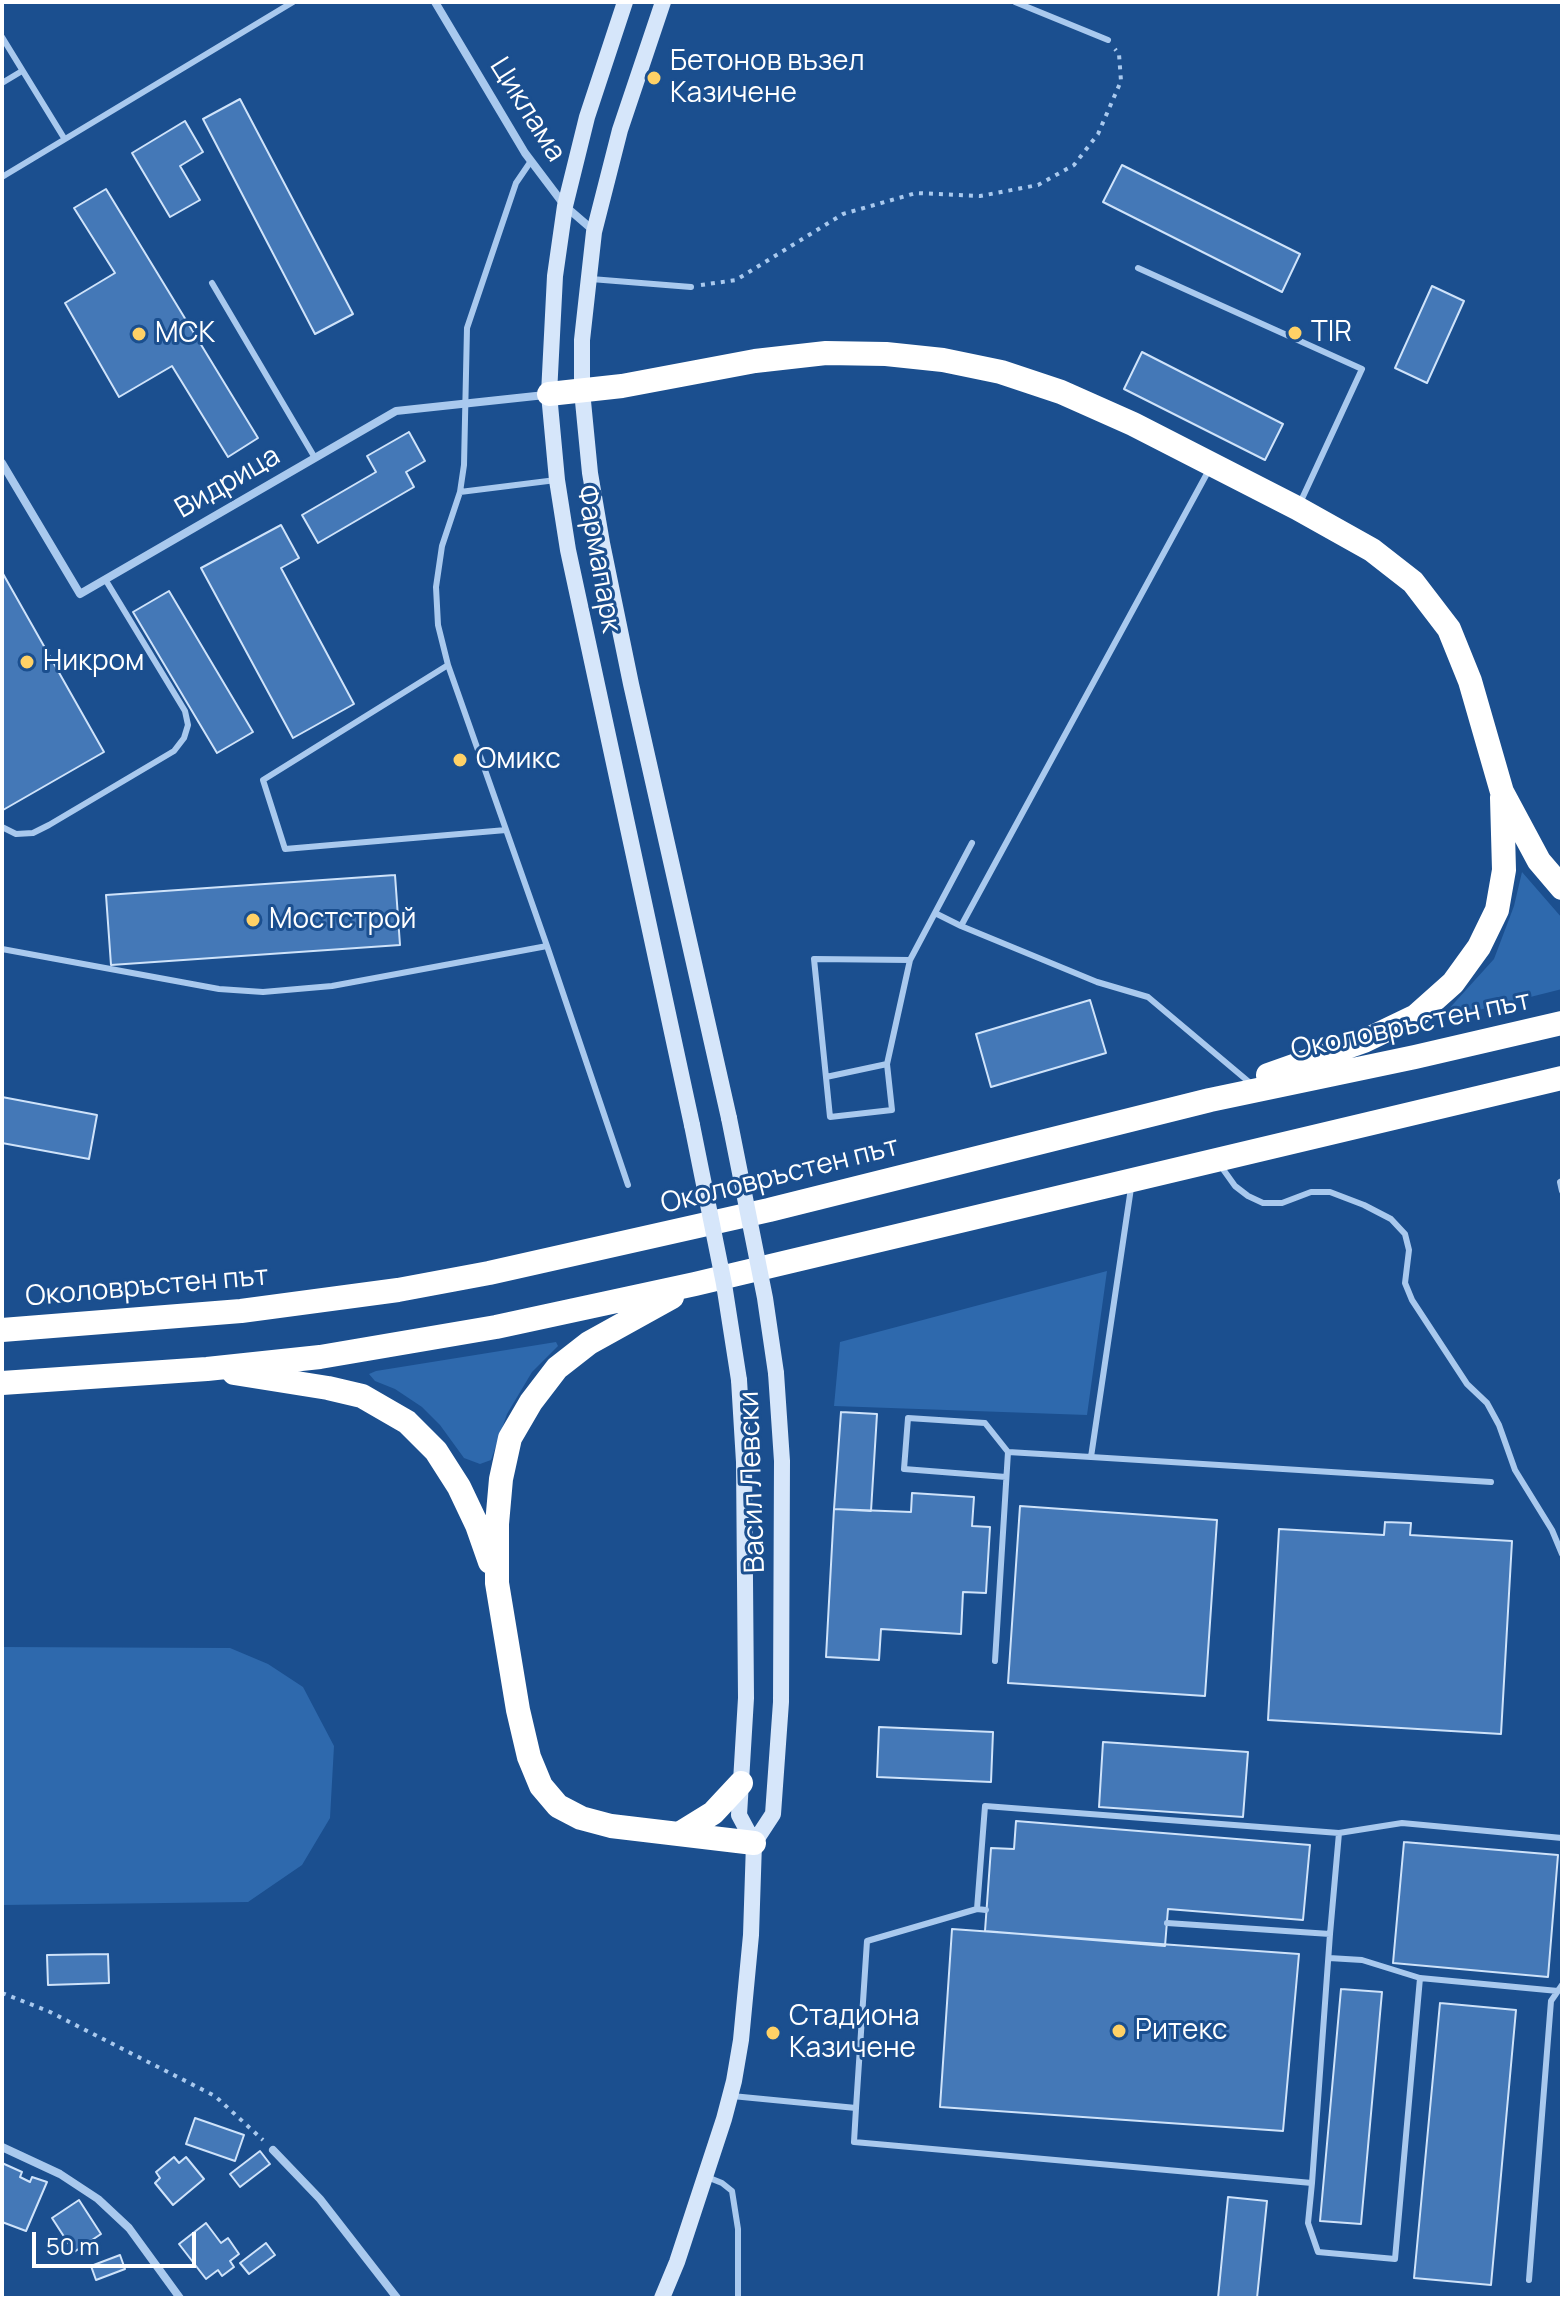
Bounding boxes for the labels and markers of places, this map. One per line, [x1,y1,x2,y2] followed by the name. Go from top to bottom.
[670,45,865,111] place label: Бетонов възел Казичене
[645,69,663,87] marker: Бетонов възел Казичене
[1311,316,1352,350] place label: TIR
[155,317,215,351] place label: МСК
[1286,324,1304,342] marker: TIR
[130,325,148,343] marker: МСК
[43,645,144,679] place label: Никром
[18,653,36,671] marker: Никром
[476,743,561,777] place label: Омикс
[451,751,469,769] marker: Омикс
[269,903,416,937] place label: Мостстрой
[244,911,262,929] marker: Мостстрой
[789,2000,920,2066] place label: Стадиона Казичене
[1135,2014,1227,2048] place label: Ритекс
[1110,2022,1128,2040] marker: Ритекс
[764,2024,782,2042] marker: Стадиона Казичене

